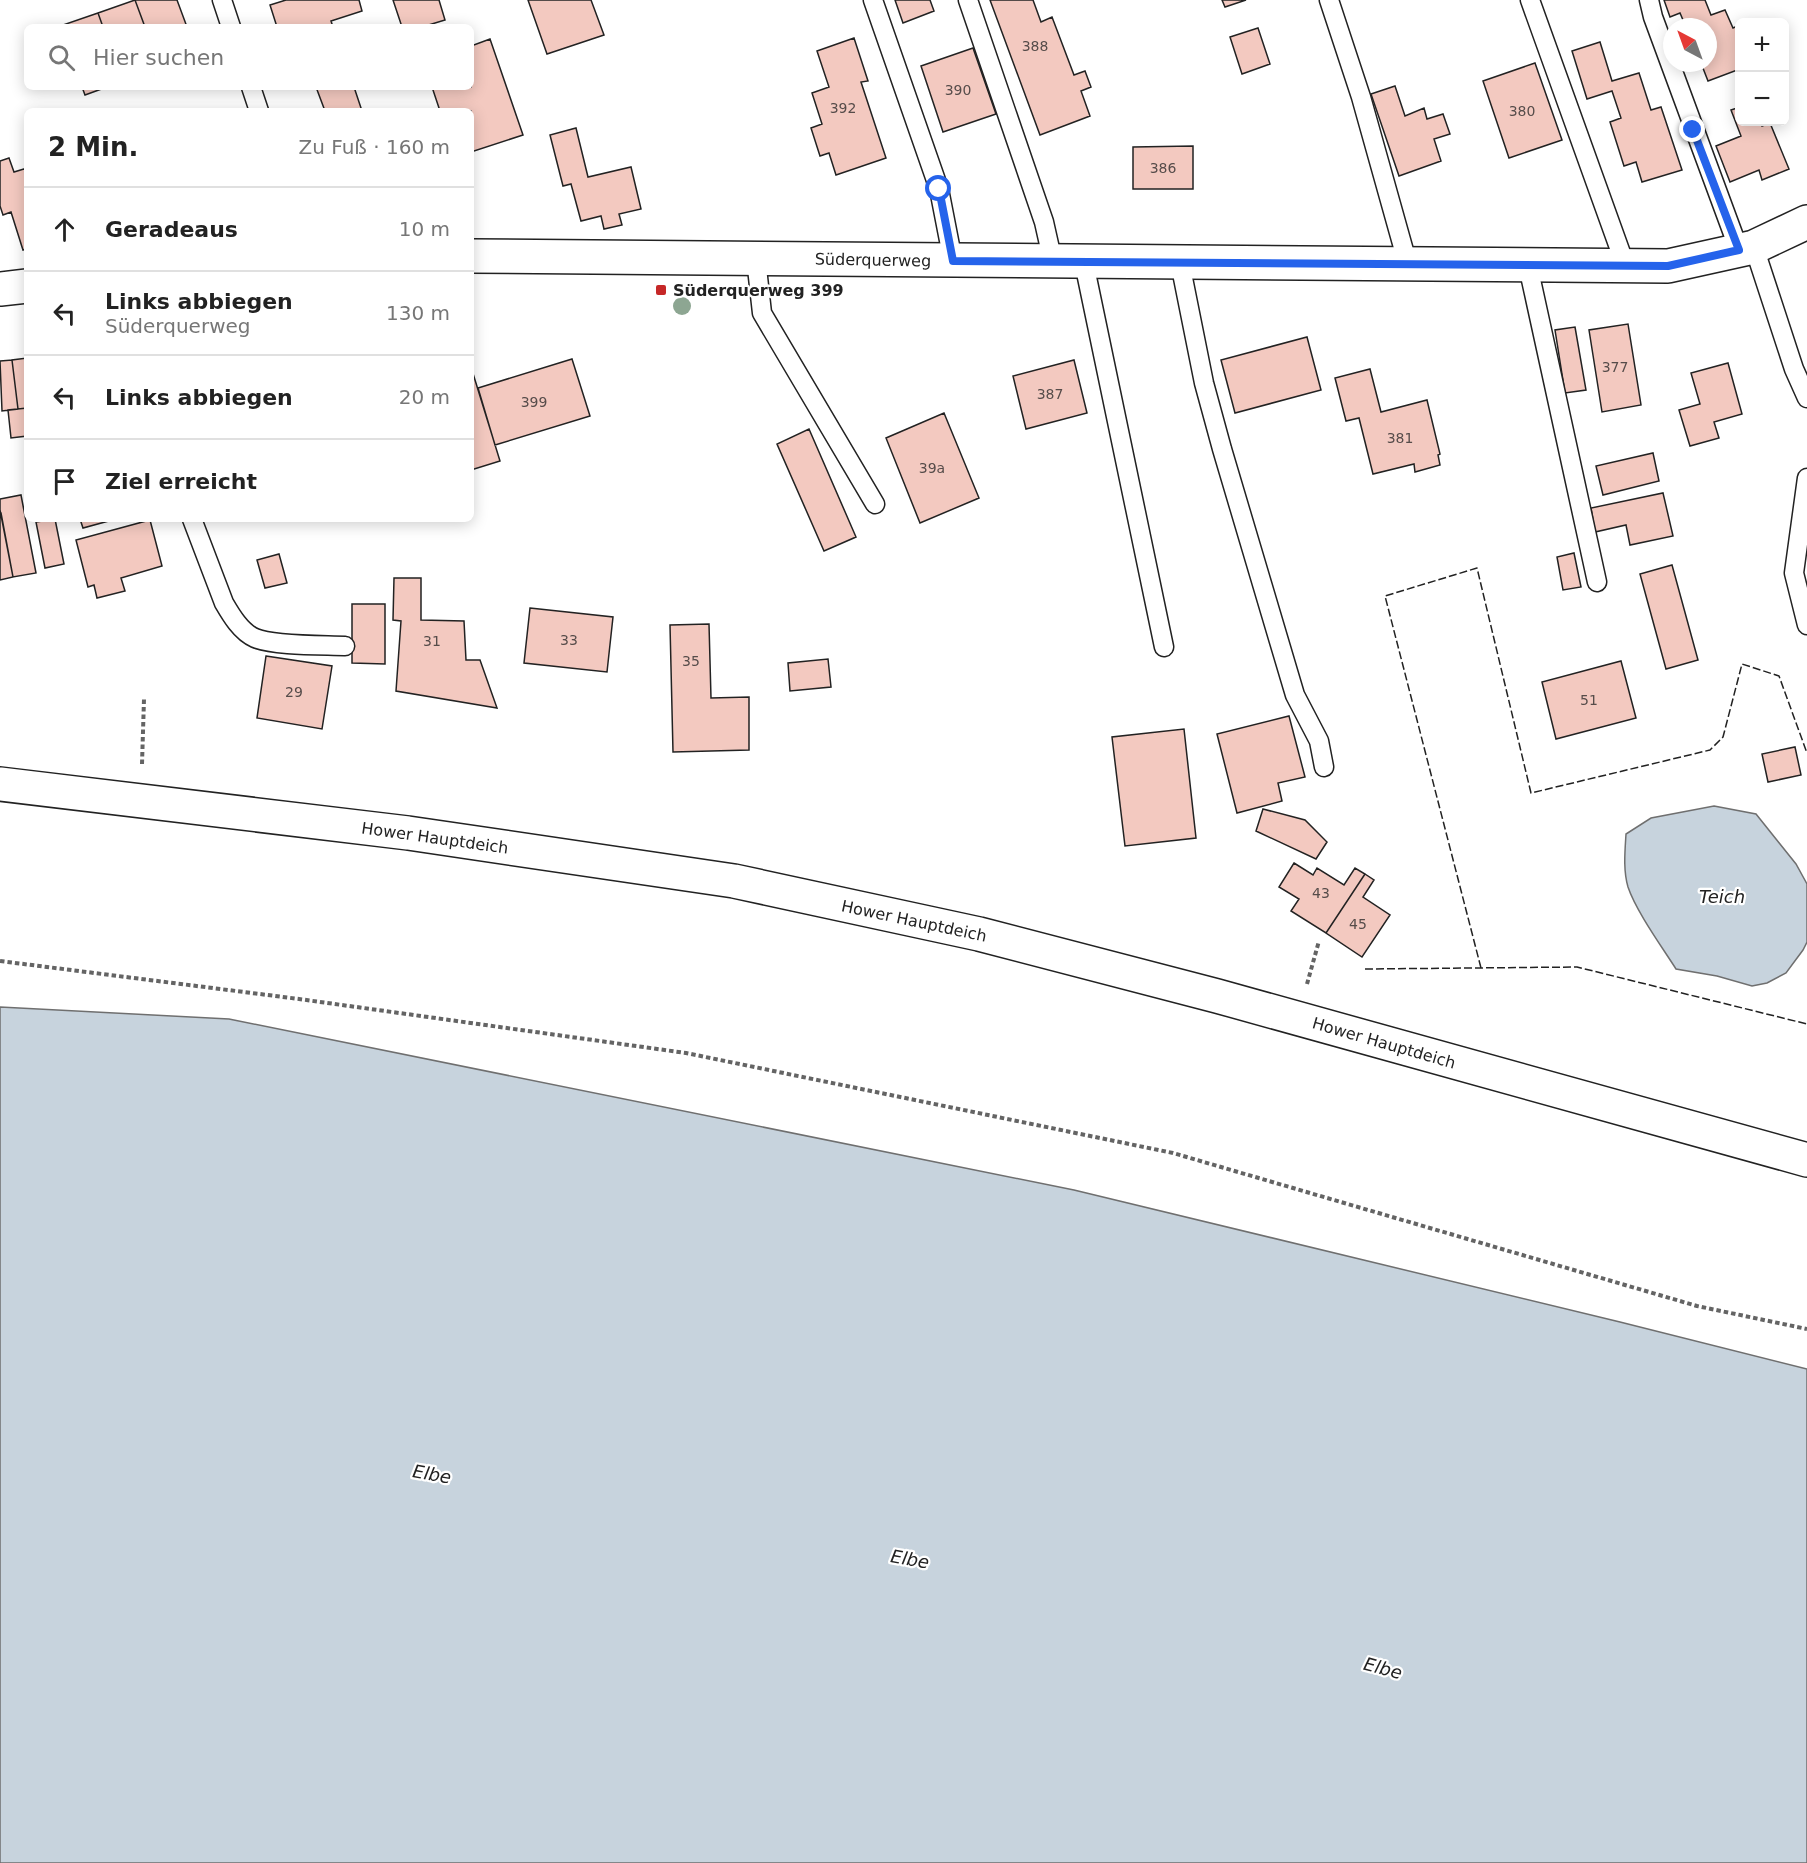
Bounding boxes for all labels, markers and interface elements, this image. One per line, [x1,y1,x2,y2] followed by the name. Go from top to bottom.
[1663,18,1717,72] north arrow
[1735,18,1789,126] map controls
[1735,18,1789,72] button: +
[24,24,474,90] search box
[1022,38,1048,54] house number: 388
[45,41,78,74] icon: search
[93,45,224,70] text: Hier suchen
[1735,72,1789,126] button: −
[945,82,971,98] house number: 390
[830,100,856,116] house number: 392
[1509,103,1535,119] house number: 380
[1679,116,1705,142] route end
[48,132,138,162] text: 2 Min.
[298,135,450,159] text: Zu Fuß · 160 m
[1150,160,1176,176] house number: 386
[925,175,951,201] route start
[48,213,81,246] icon: ahead
[105,217,238,242] text: Geradeaus
[399,217,450,241] text: 10 m
[815,249,931,271] street label: Süderquerweg
[673,281,844,300] place label: Süderquerweg 399
[654,283,668,297] marker: Süderquerweg 399
[105,289,293,314] text: Links abbiegen
[48,297,81,330] icon: left
[386,301,450,325] text: 130 m
[105,314,251,338] text: Süderquerweg
[1602,359,1628,375] house number: 377
[48,381,81,414] icon: left
[105,385,293,410] text: Links abbiegen
[399,385,450,409] text: 20 m
[1037,386,1063,402] house number: 387
[521,394,547,410] house number: 399
[1387,430,1413,446] house number: 381
[919,460,945,476] house number: 39a
[48,465,81,498] icon: arrive
[105,469,257,494] text: Ziel erreicht
[560,632,578,648] house number: 33
[423,633,441,649] house number: 31
[682,653,700,669] house number: 35
[285,684,303,700] house number: 29
[1580,692,1598,708] house number: 51
[360,818,510,858] street label: Hower Hauptdeich
[1312,885,1330,901] house number: 43
[1699,886,1745,907] water label: Teich
[840,896,988,946] street label: Hower Hauptdeich
[1349,916,1367,932] house number: 45
[1310,1013,1458,1073] street label: Hower Hauptdeich
[411,1460,453,1488] water label: Elbe
[889,1545,931,1573] water label: Elbe
[1362,1653,1404,1683] water label: Elbe

